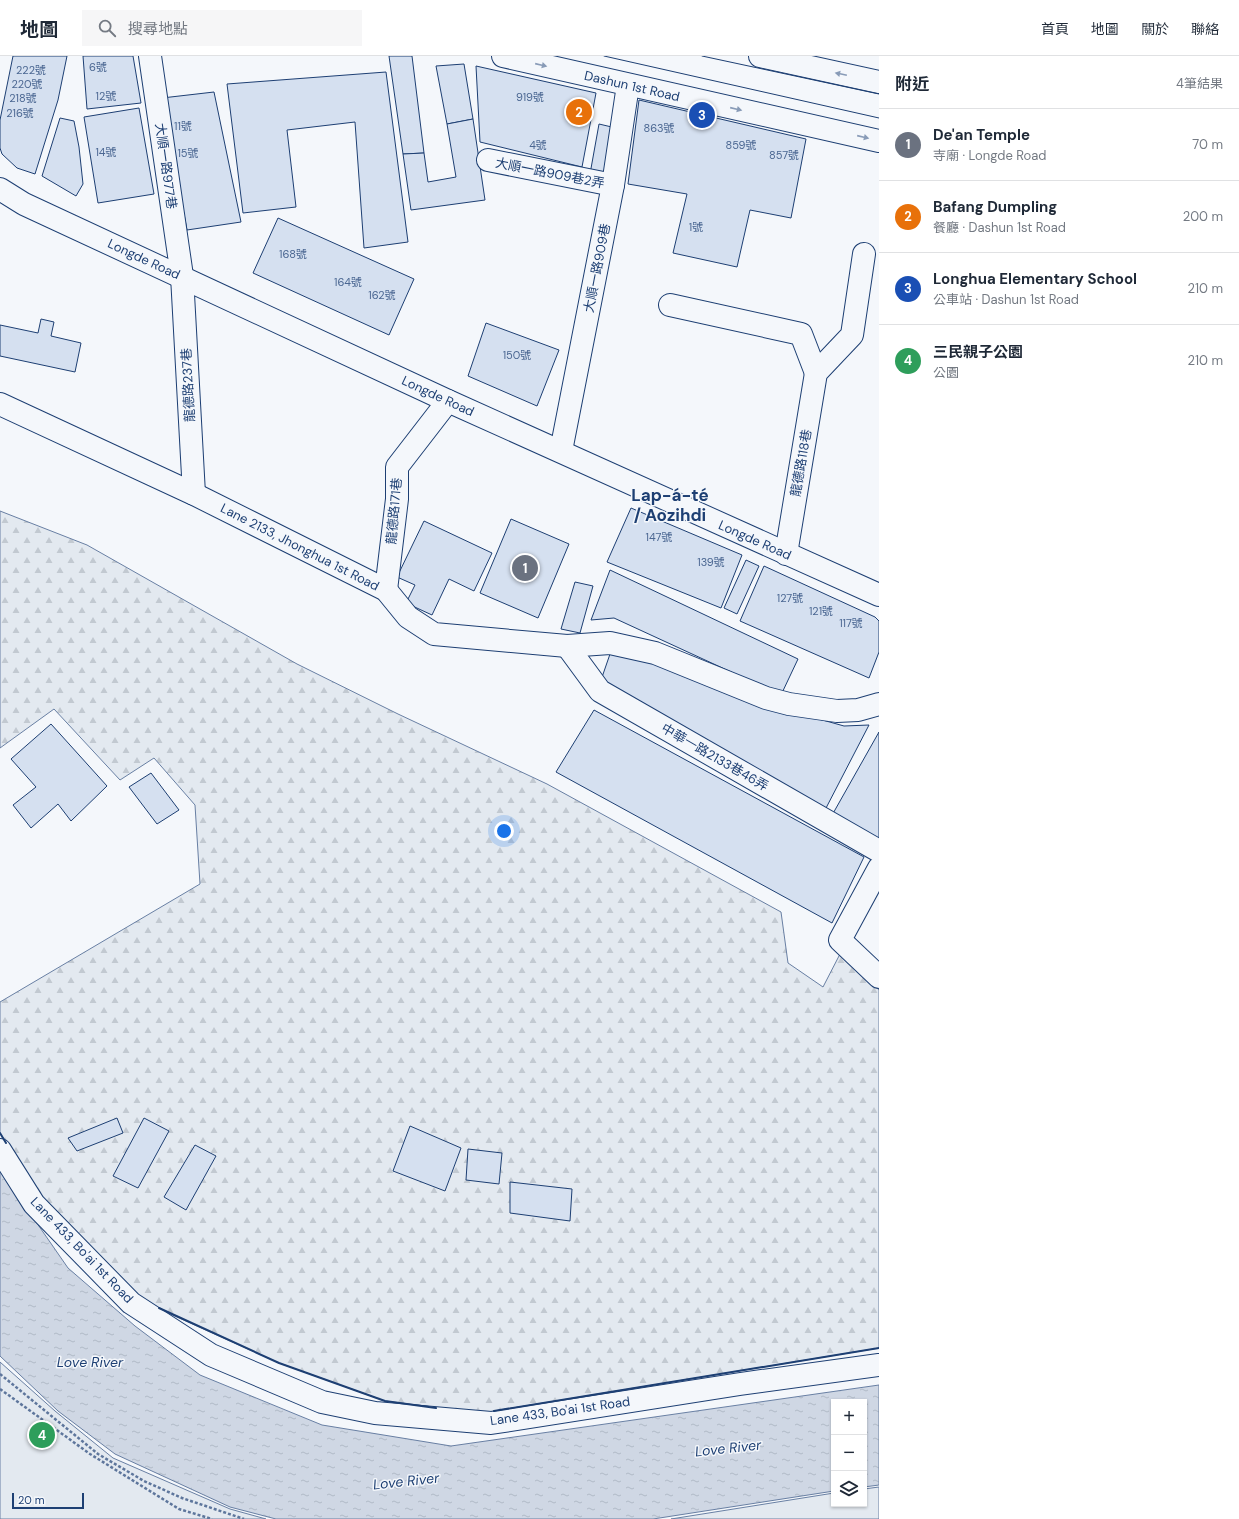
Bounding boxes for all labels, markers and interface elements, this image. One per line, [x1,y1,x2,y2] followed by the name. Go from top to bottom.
[82,10,362,46] search box
[20,17,58,42] text: 地圖
[96,17,118,39] icon: search
[128,19,188,39] text: 搜尋地點
[1041,20,1069,38] text: 首頁
[1091,20,1119,38] text: 地圖
[1141,20,1169,38] text: 關於
[1191,20,1219,38] text: 聯絡
[89,60,107,74] house number: 6號
[535,62,547,68] one-way arrow
[16,63,46,77] house number: 222號
[583,67,681,105] street label: Dashun 1st Road
[835,70,847,76] one-way arrow
[895,73,929,95] text: 附近
[1176,75,1223,92] text: 4筆結果
[11,77,43,91] house number: 220號
[96,89,116,103] house number: 12號
[516,90,544,104] house number: 919號
[9,91,37,105] house number: 218號
[566,97,592,127] pin: 2
[689,100,715,130] pin: 3
[6,106,34,120] house number: 216號
[730,106,742,112] one-way arrow
[174,119,192,133] house number: 11號
[643,121,675,135] house number: 863號
[152,122,180,210] street label: 大順一路977巷
[933,125,1030,145] text: De'an Temple
[857,135,869,141] one-way arrow
[906,136,910,153] text: 1
[1192,136,1223,153] text: 70 m
[529,138,547,152] house number: 4號
[726,138,757,152] house number: 859號
[95,145,117,159] house number: 14號
[177,146,199,160] house number: 15號
[933,147,1047,164] text: 寺廟 · Longde Road
[769,148,799,162] house number: 857號
[494,154,606,192] street label: 大順一路909巷2弄
[933,197,1057,217] text: Bafang Dumpling
[904,208,912,225] text: 2
[1183,208,1223,225] text: 200 m
[933,219,1066,236] text: 餐廳 · Dashun 1st Road
[689,220,703,234] house number: 1號
[580,222,614,314] street label: 大順一路909巷
[105,235,183,283] street label: Longde Road
[279,247,307,261] house number: 168號
[933,269,1137,289] text: Longhua Elementary School
[334,275,362,289] house number: 164號
[904,280,912,297] text: 3
[1188,280,1223,297] text: 210 m
[368,288,396,302] house number: 162號
[933,291,1079,308] text: 公車站 · Dashun 1st Road
[933,342,1023,362] text: 三民親子公園
[178,348,198,422] street label: 龍德路237巷
[503,348,531,362] house number: 150號
[904,352,912,369] text: 4
[1188,352,1223,369] text: 210 m
[933,364,959,381] text: 公園
[399,372,477,420] street label: Longde Road
[787,428,815,498] street label: 龍德路118巷
[383,477,405,545] street label: 龍德路171巷
[631,484,709,526] district label: Lap-á-té / Aozihdi
[218,499,382,595] street label: Lane 2133, Jhonghua 1st Road
[716,516,794,564] street label: Longde Road
[646,530,672,544] house number: 147號
[512,553,538,583] pin: 1
[697,555,725,569] house number: 139號
[777,591,803,605] house number: 127號
[809,604,833,618] house number: 121號
[839,616,863,630] house number: 117號
[658,719,772,795] street label: 中華一路2133巷46弄
[494,821,514,841] your location
[27,1193,137,1307] street label: Lane 433, Bo'ai 1st Road
[57,1353,124,1371] water label: Love River
[489,1393,631,1429] street label: Lane 433, Bo'ai 1st Road
[831,1399,867,1507] map controls
[831,1399,867,1435] button: +
[29,1420,55,1450] pin: 4
[694,1435,763,1460] water label: Love River
[831,1435,867,1471] button: −
[372,1468,441,1493] water label: Love River
[831,1471,867,1507] button: layers
[12,1491,84,1510] scale bar
[18,1493,44,1507] text: 20 m

